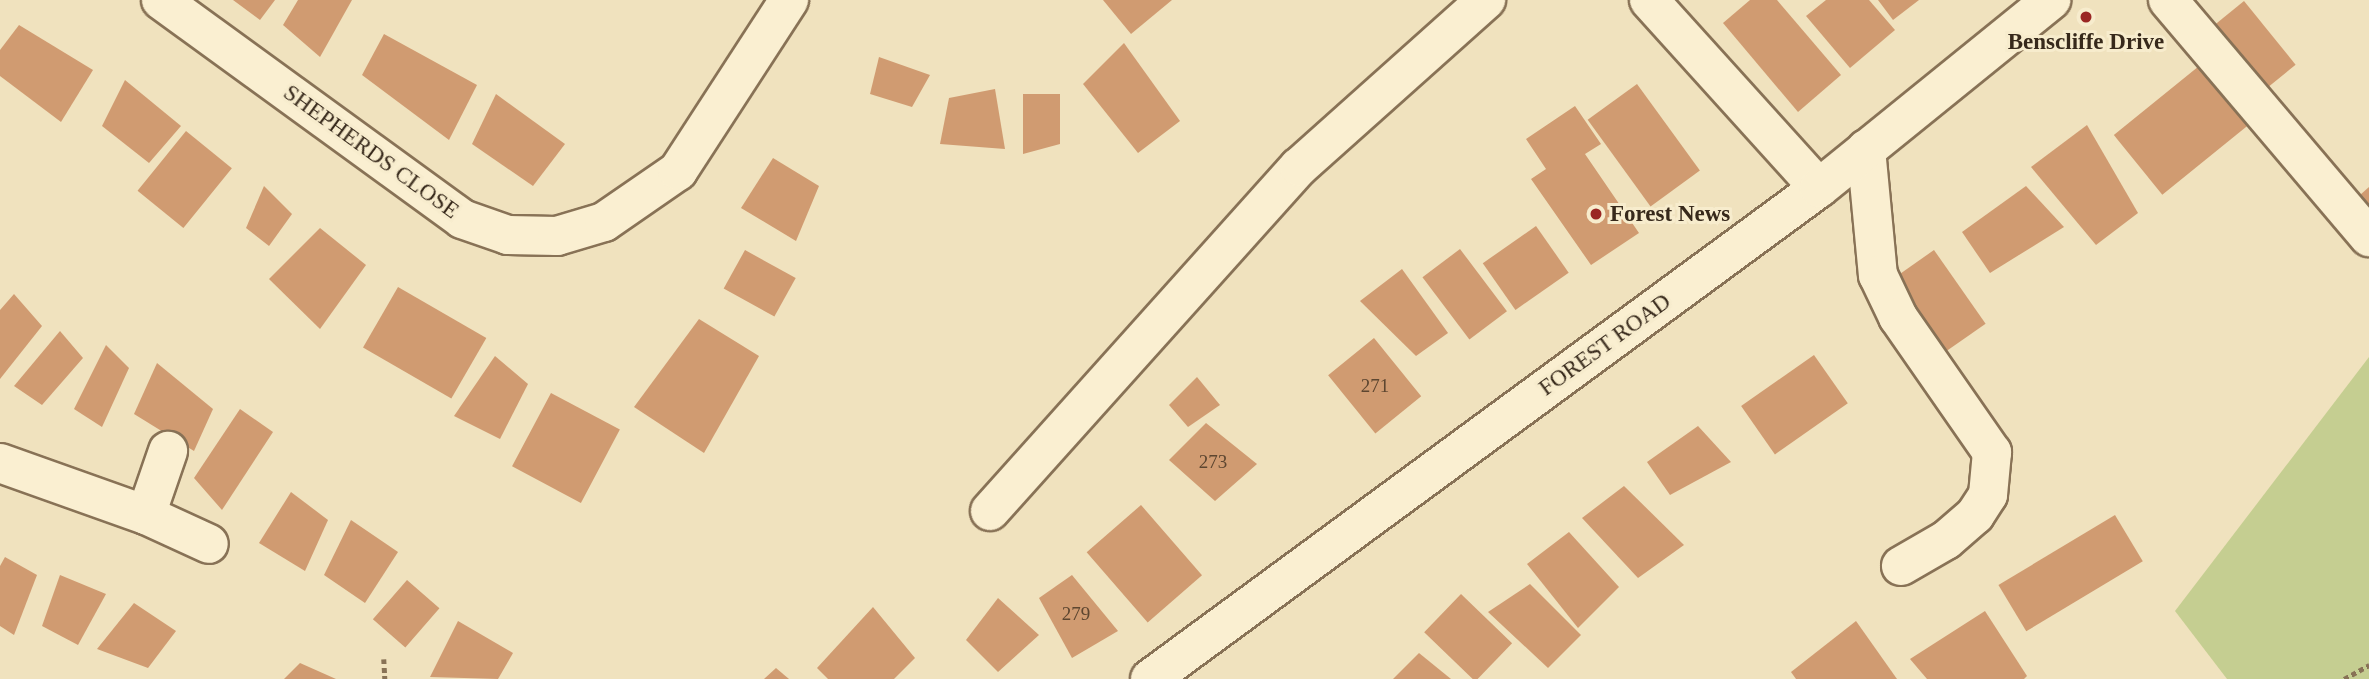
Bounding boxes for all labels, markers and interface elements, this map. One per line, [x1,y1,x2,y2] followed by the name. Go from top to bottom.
[2078,9,2094,25] marker: Benscliffe Drive
[2008,28,2164,56] place label: Benscliffe Drive
[278,79,464,225] street label: SHEPHERDS CLOSE
[1610,200,1730,228] place label: Forest News
[1588,206,1604,222] marker: Forest News
[1534,288,1676,402] street label: FOREST ROAD
[1361,375,1389,397] house number: 271
[1199,451,1227,473] house number: 273
[1062,603,1090,625] house number: 279

